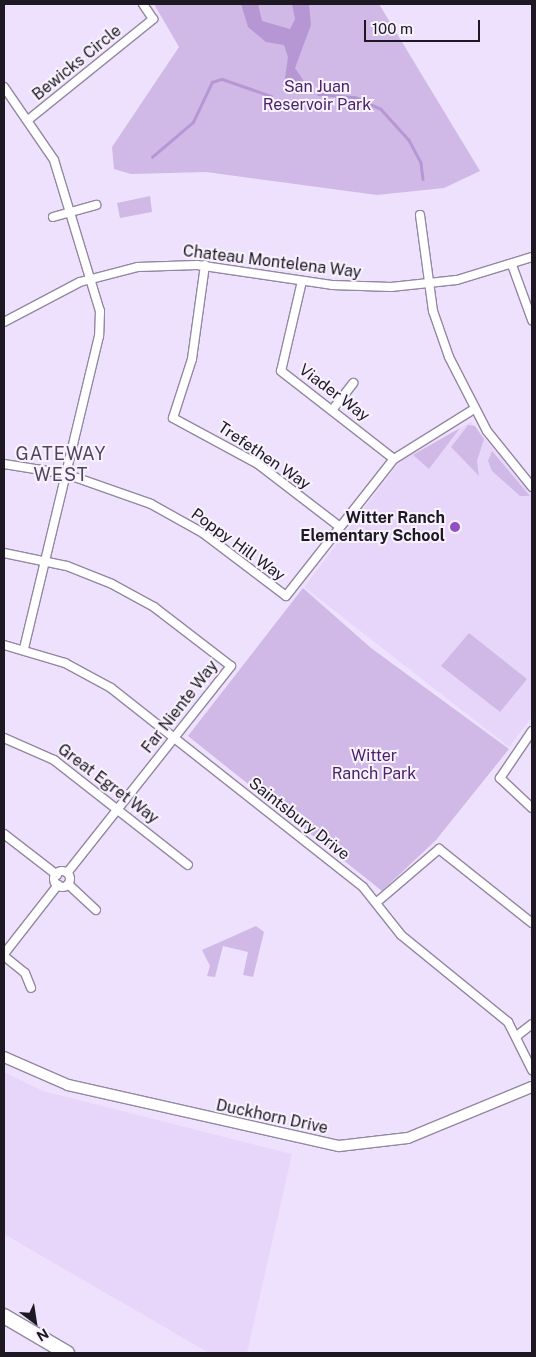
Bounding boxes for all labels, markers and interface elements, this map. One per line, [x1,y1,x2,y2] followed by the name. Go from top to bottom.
[366,10,482,42] scale bar
[372,20,413,37] text: 100 m
[29,21,125,105] street label: Bewicks Circle
[263,77,371,115] park label: San Juan Reservoir Park
[182,242,362,282] street label: Chateau Montelena Way
[295,360,373,426] street label: Viader Way
[214,418,314,494] street label: Trefethen Way
[15,444,107,486] district label: GATEWAY WEST
[187,504,289,586] street label: Poppy Hill Way
[300,508,445,546] place label: Witter Ranch Elementary School
[449,521,461,533] marker: Witter Ranch Elementary School
[138,657,222,757] street label: Far Niente Way
[54,740,162,828] street label: Great Egret Way
[332,746,416,784] park label: Witter Ranch Park
[245,774,353,864] street label: Saintsbury Drive
[214,1096,330,1138] street label: Duckhorn Drive
[10,1297,60,1347] north arrow
[34,1325,52,1345] text: N

